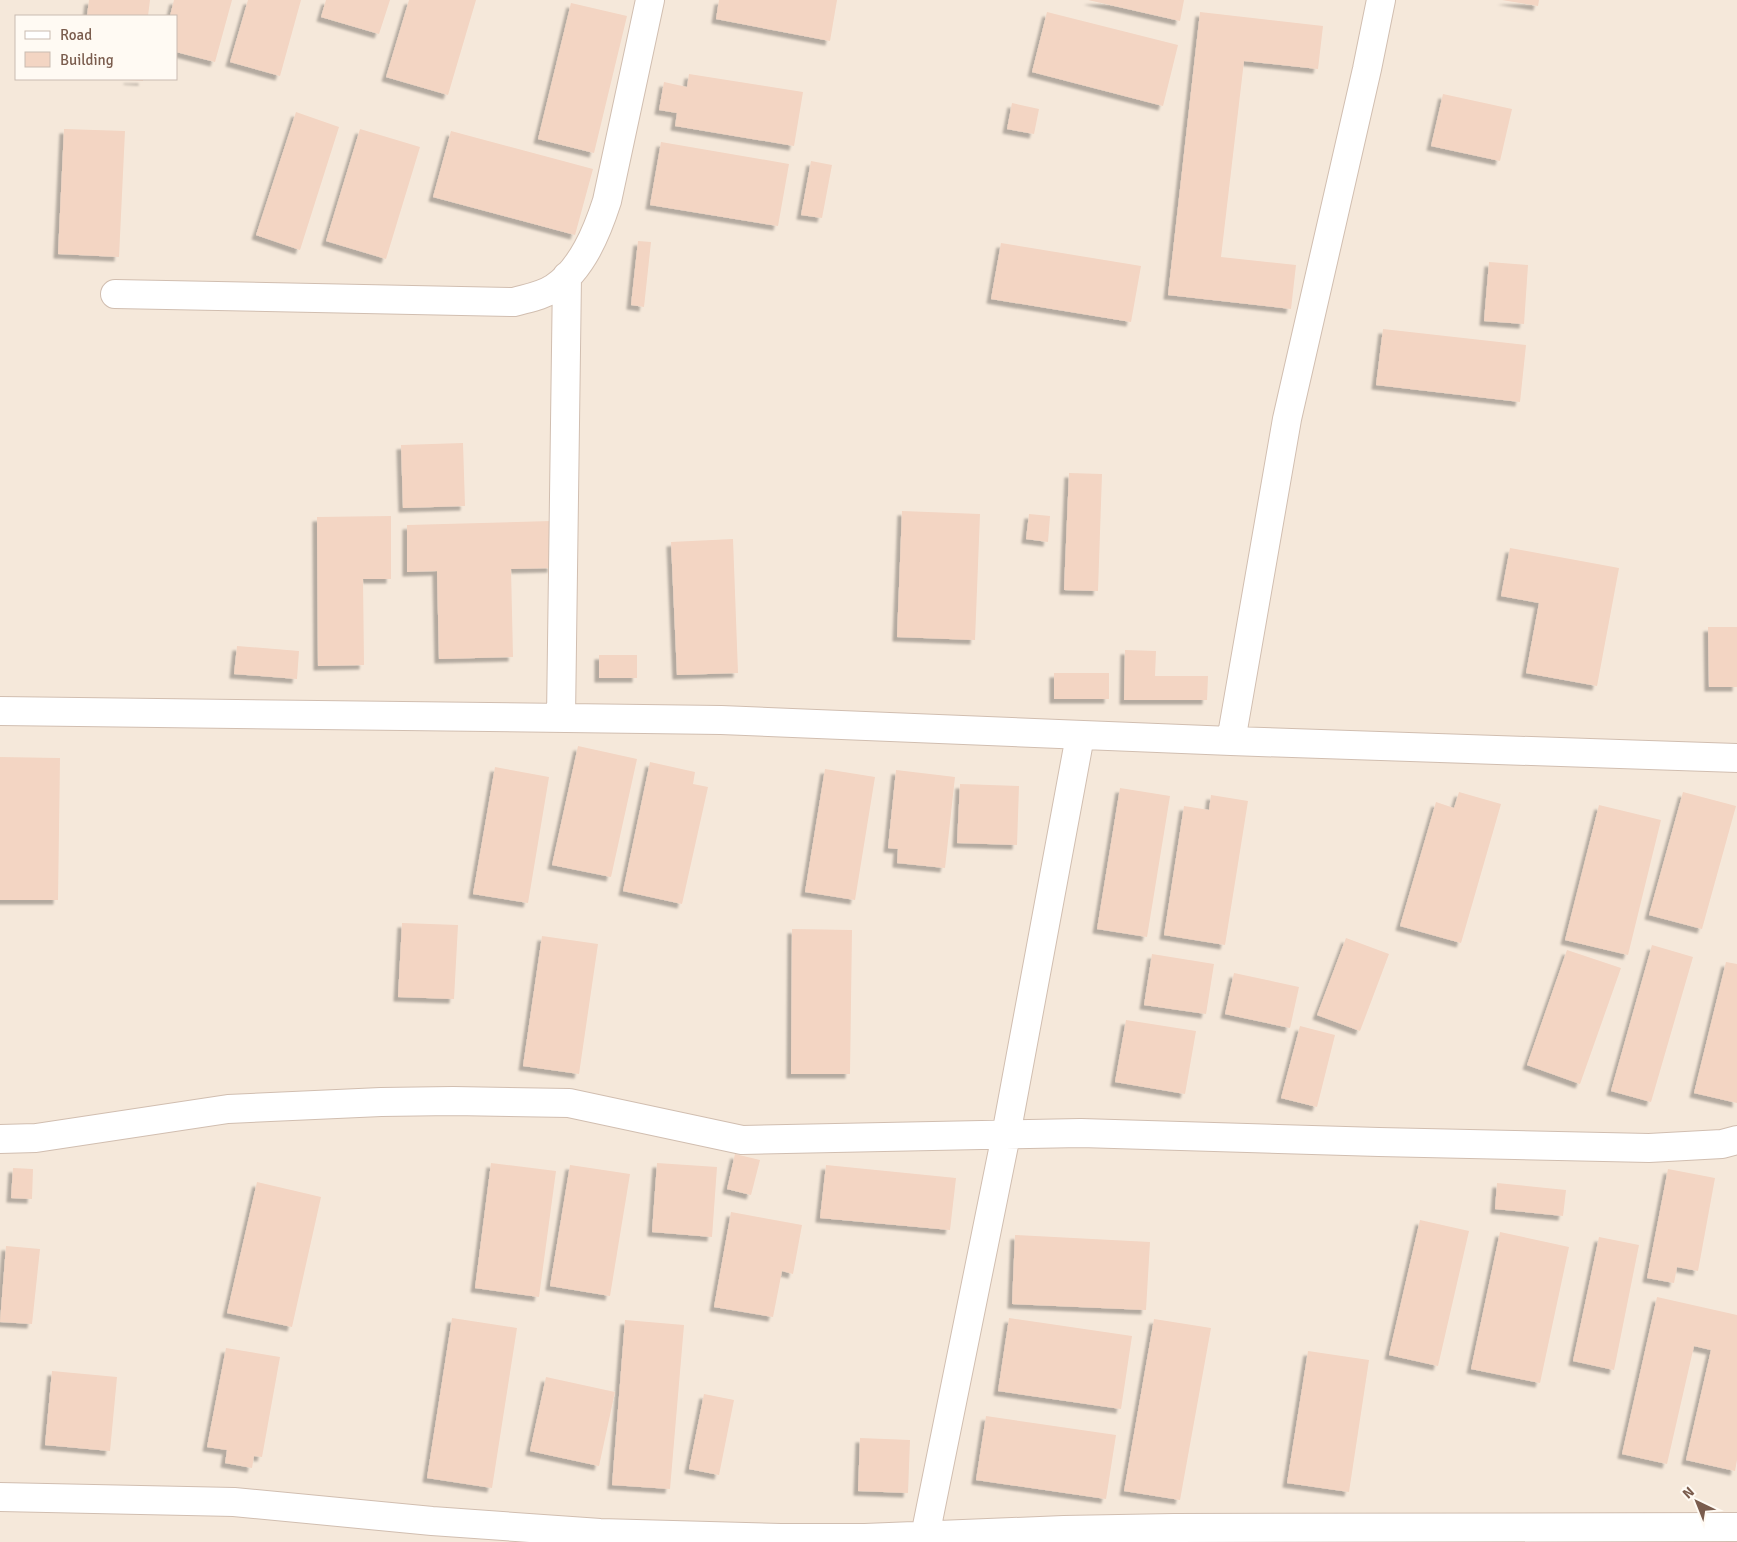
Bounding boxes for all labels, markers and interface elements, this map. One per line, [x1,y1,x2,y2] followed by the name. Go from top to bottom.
[15,15,178,80] legend
[60,26,92,44] text: Road
[60,51,114,69] text: Building
[1672,1477,1722,1527] north arrow
[1679,1483,1698,1502] text: N

